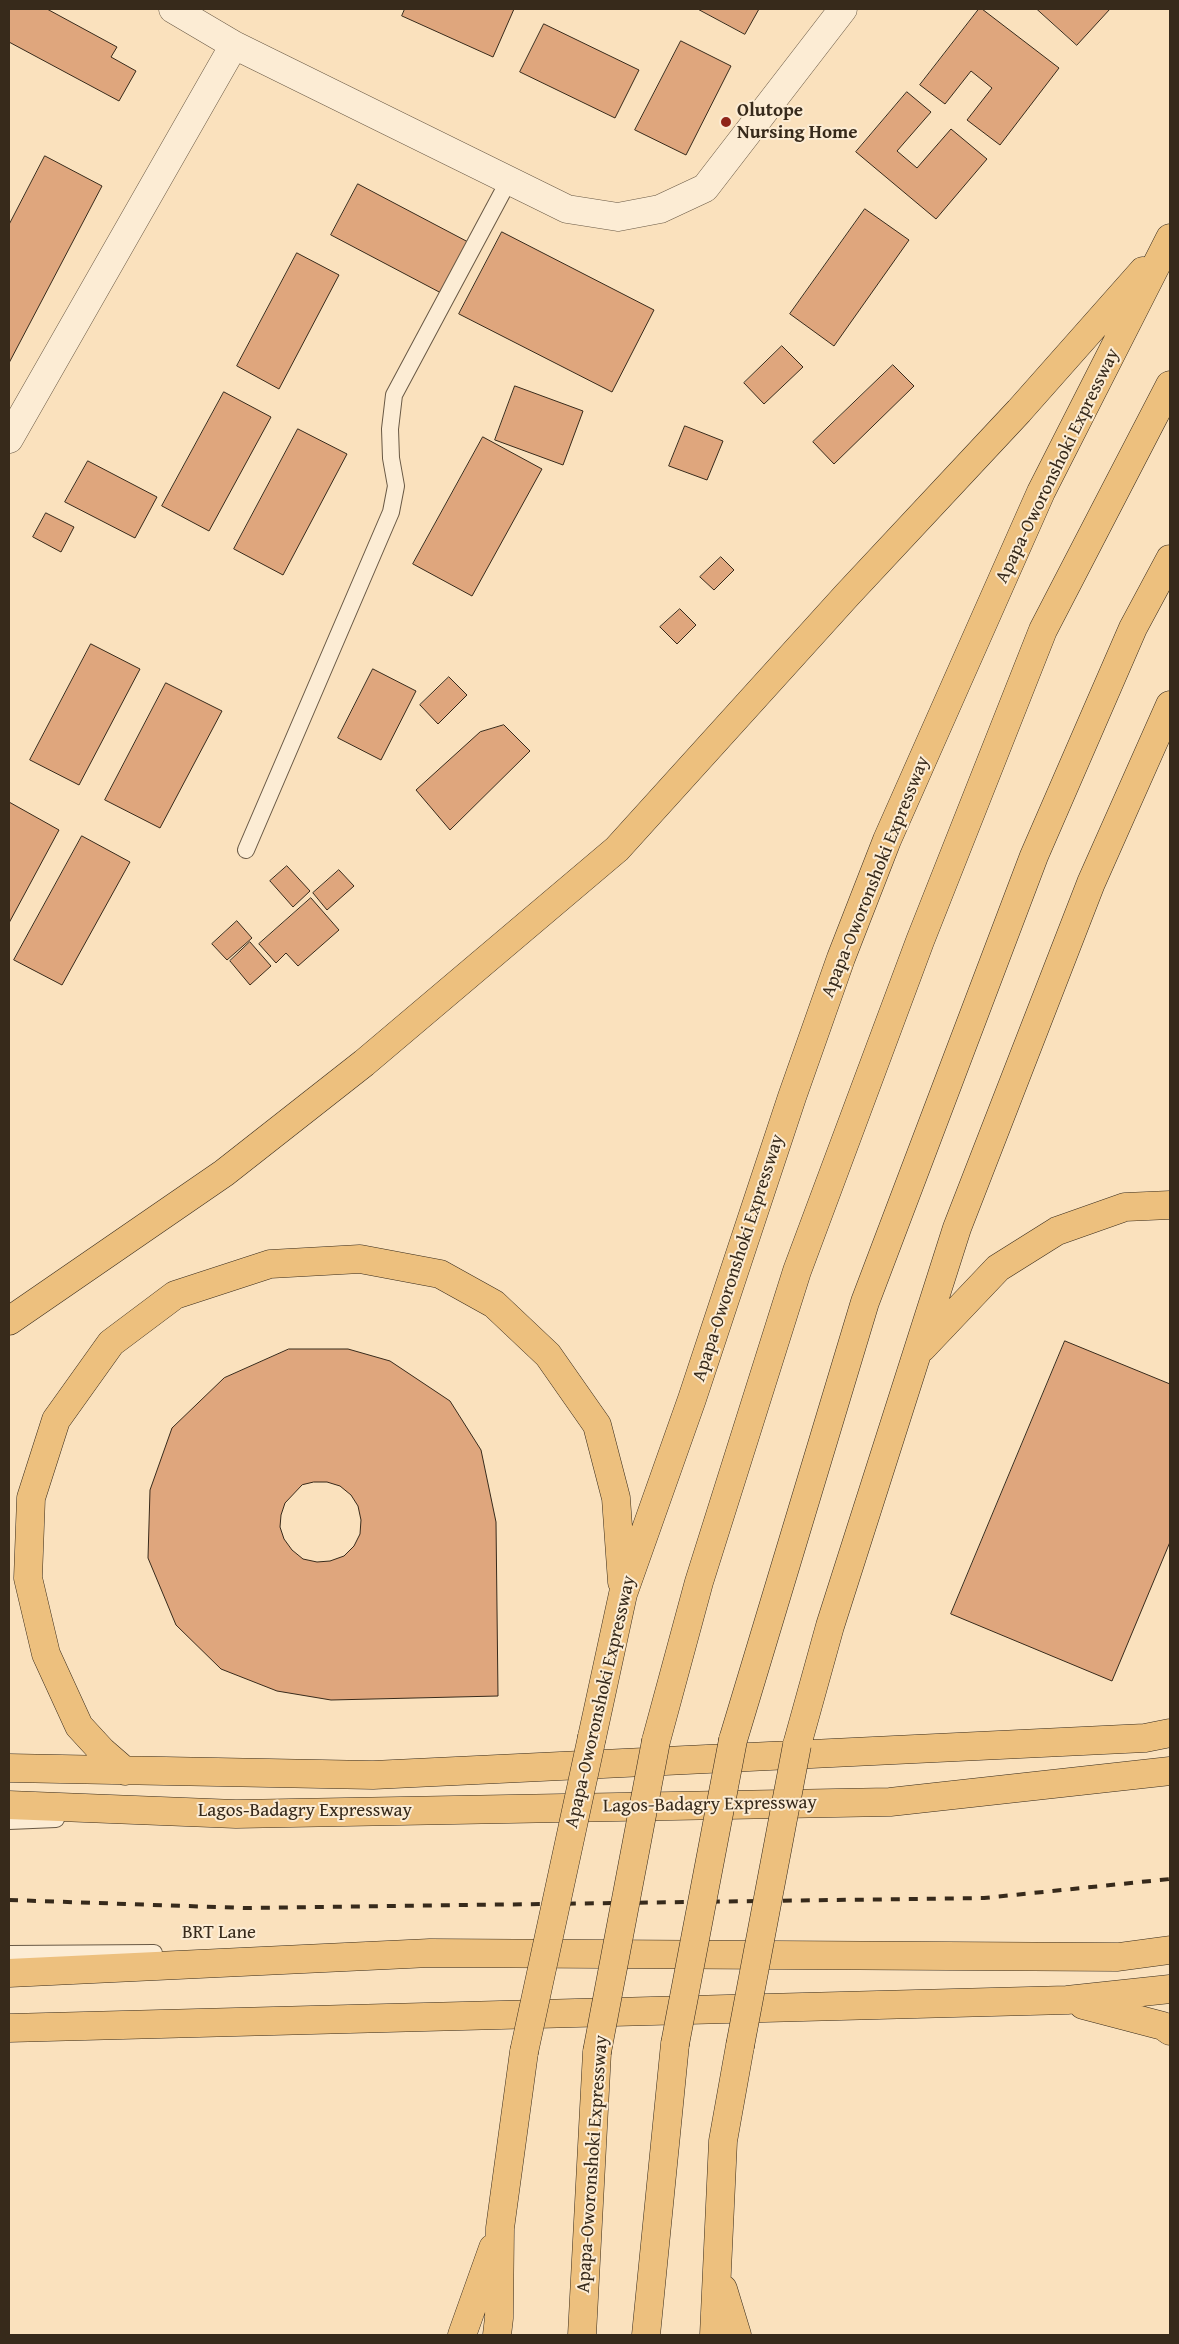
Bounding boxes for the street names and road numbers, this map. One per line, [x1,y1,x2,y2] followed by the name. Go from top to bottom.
[991,345,1125,587] street label: Apapa-Oworonshoki Expressway
[817,753,935,1001] street label: Apapa-Oworonshoki Expressway
[688,1131,790,1385] street label: Apapa-Oworonshoki Expressway
[561,1573,641,1831] street label: Apapa-Oworonshoki Expressway
[603,1792,817,1818] street label: Lagos-Badagry Expressway
[198,1800,412,1822] street label: Lagos-Badagry Expressway
[182,1922,256,1944] street label: BRT Lane
[573,2034,613,2294] street label: Apapa-Oworonshoki Expressway

